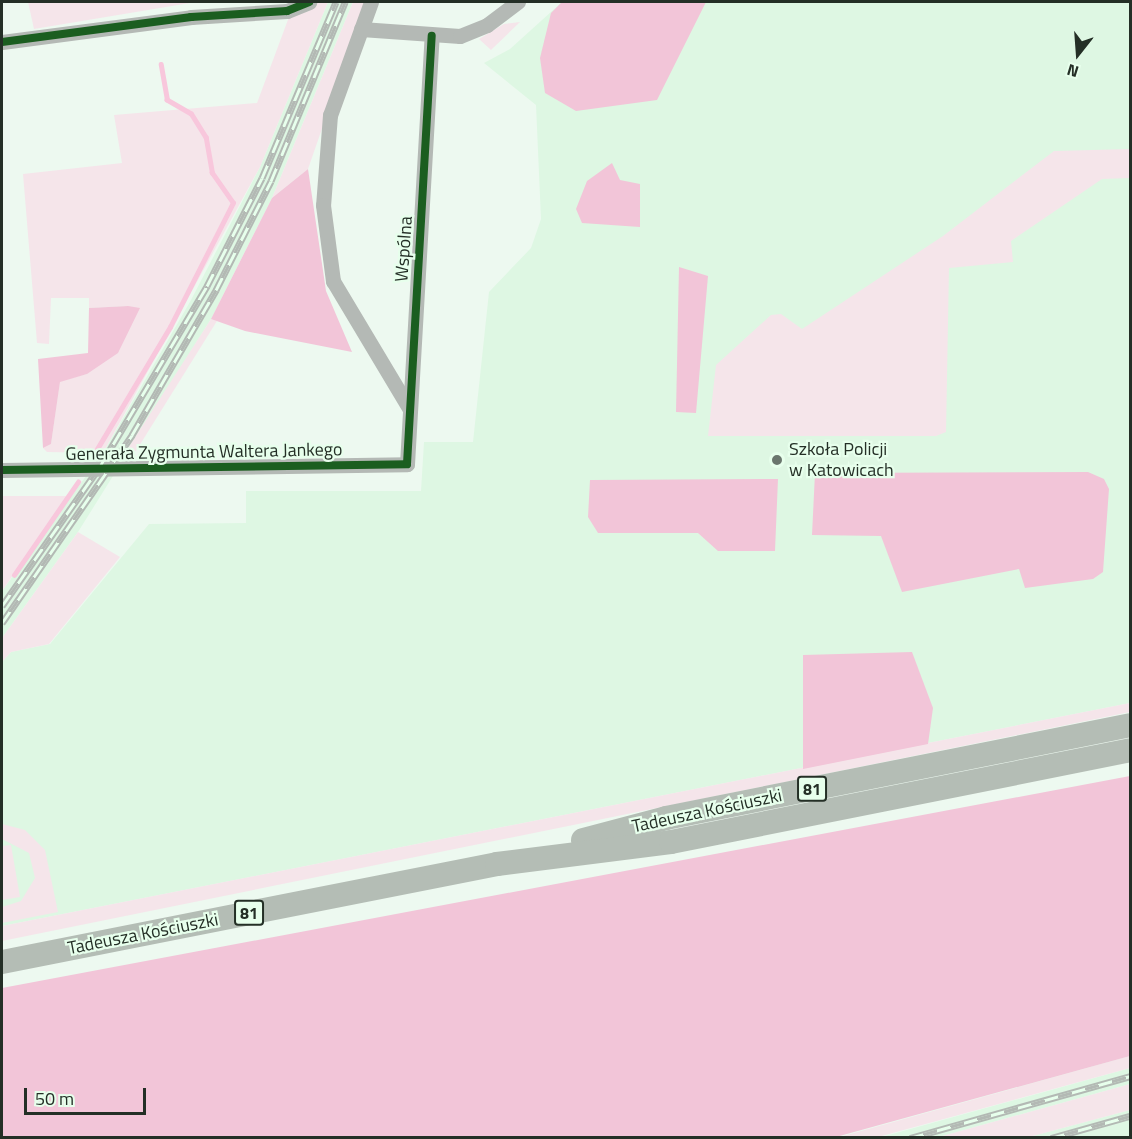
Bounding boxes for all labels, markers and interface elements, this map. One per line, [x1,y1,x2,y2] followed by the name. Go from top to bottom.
[1048,24,1108,84] north arrow
[1064,58,1082,84] text: N
[391,215,417,283] street label: Wspólna
[65,439,343,465] street label: Generała Zygmunta Waltera Jankego
[789,439,894,482] place label: Szkoła Policji w Katowicach
[770,453,784,467] marker: Szkoła Policji w Katowicach
[797,776,827,802] road number: 81
[630,785,784,837] street label: Tadeusza Kościuszki
[234,900,264,926] road number: 81
[66,909,220,959] street label: Tadeusza Kościuszki
[27,1076,148,1114] scale bar
[35,1085,74,1112] text: 50 m

